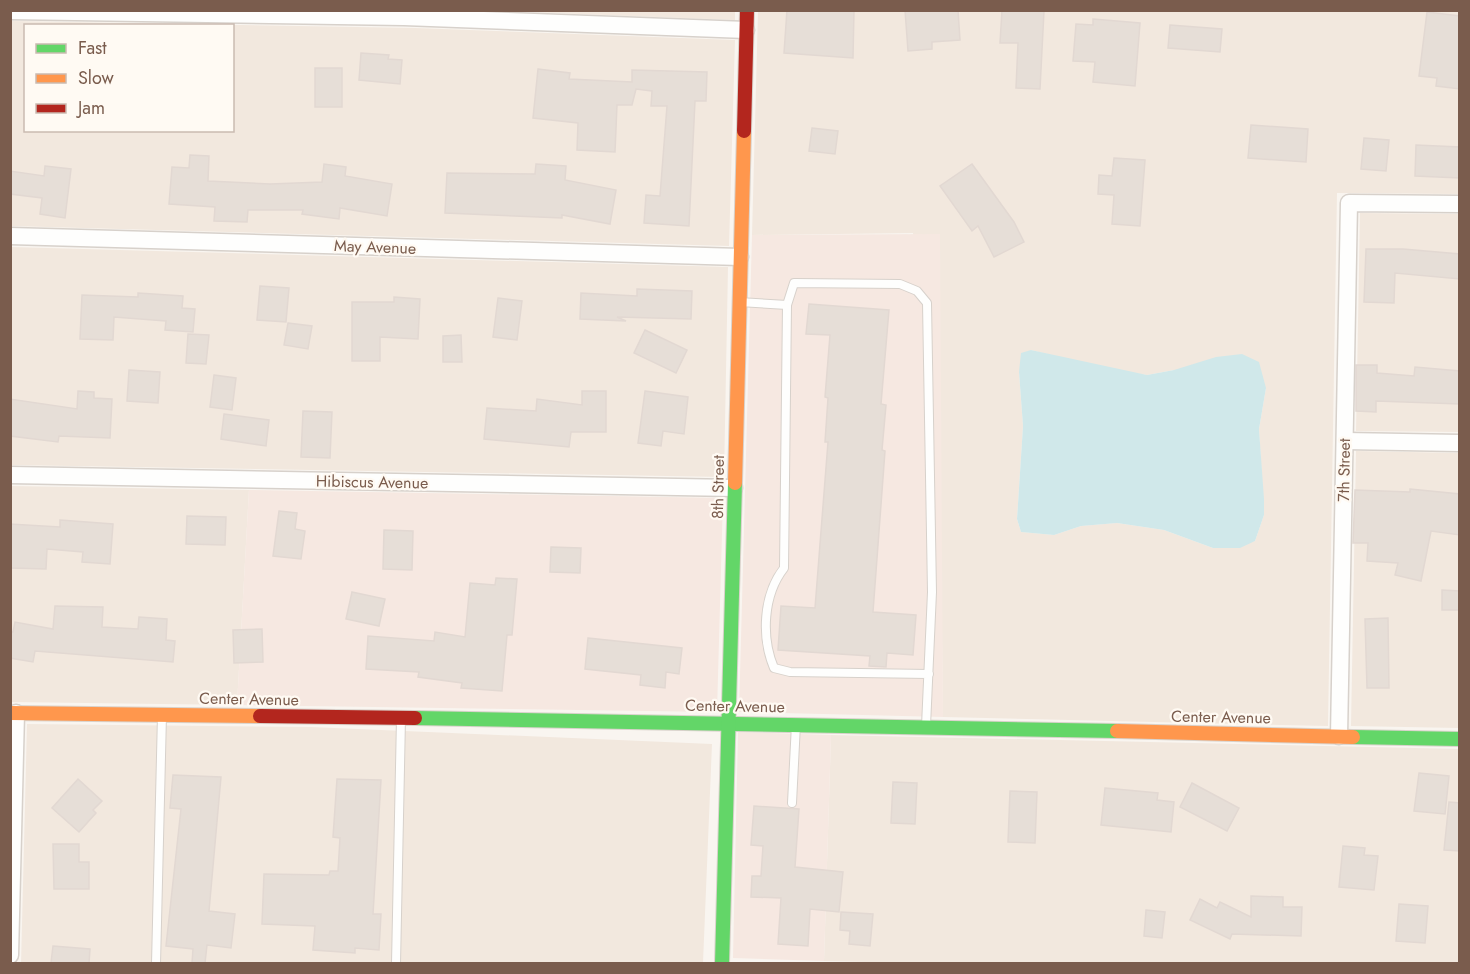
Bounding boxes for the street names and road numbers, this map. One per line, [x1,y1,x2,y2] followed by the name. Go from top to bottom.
[333,234,417,260] street label: May Avenue
[1332,438,1356,502] street label: 7th Street
[706,455,730,519] street label: 8th Street
[316,470,428,494] street label: Hibiscus Avenue
[199,687,299,711] street label: Center Avenue
[685,694,785,718] street label: Center Avenue
[1171,705,1271,729] street label: Center Avenue

